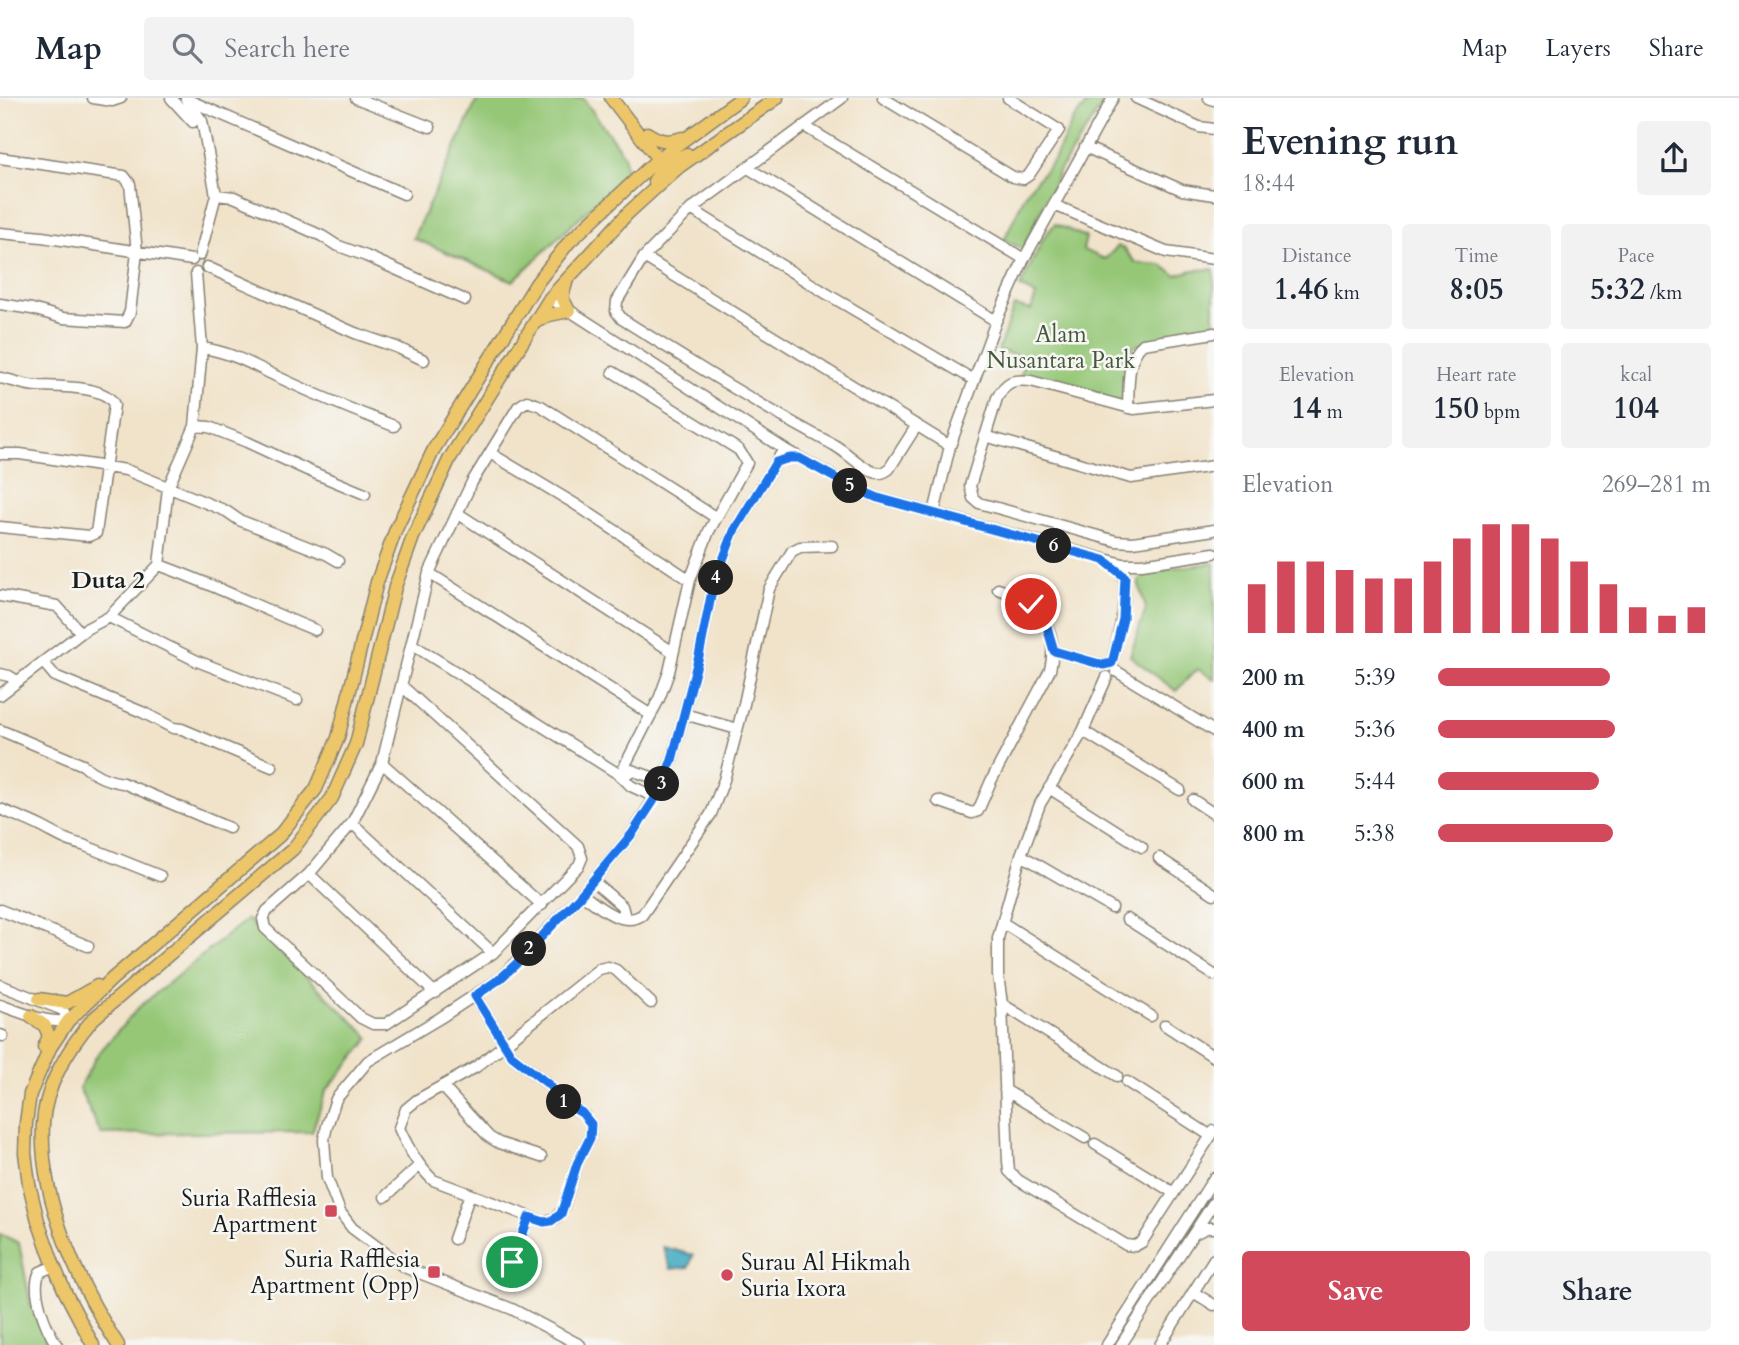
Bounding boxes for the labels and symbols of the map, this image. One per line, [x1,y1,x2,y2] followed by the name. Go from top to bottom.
[987,319,1136,376] park label: Alam Nusantara Park
[832,468,868,504] pin: 5
[1036,528,1072,564] pin: 6
[698,560,734,596] pin: 4
[71,564,145,597] district label: Duta 2
[1001,574,1061,634] pin
[644,766,680,802] pin: 3
[512,932,546,966] pin: 2
[546,1084,582,1119] pin: 1
[181,1183,317,1240] place label: Suria Rafflesia Apartment
[323,1203,339,1219] marker: Suria Rafflesia Apartment
[482,1232,542,1292] pin
[250,1244,420,1301] place label: Suria Rafflesia Apartment (Opp)
[741,1247,911,1304] place label: Surau Al Hikmah Suria Ixora
[426,1264,442,1280] marker: Suria Rafflesia Apartment (Opp)
[719,1267,735,1283] marker: Surau Al Hikmah Suria Ixora

